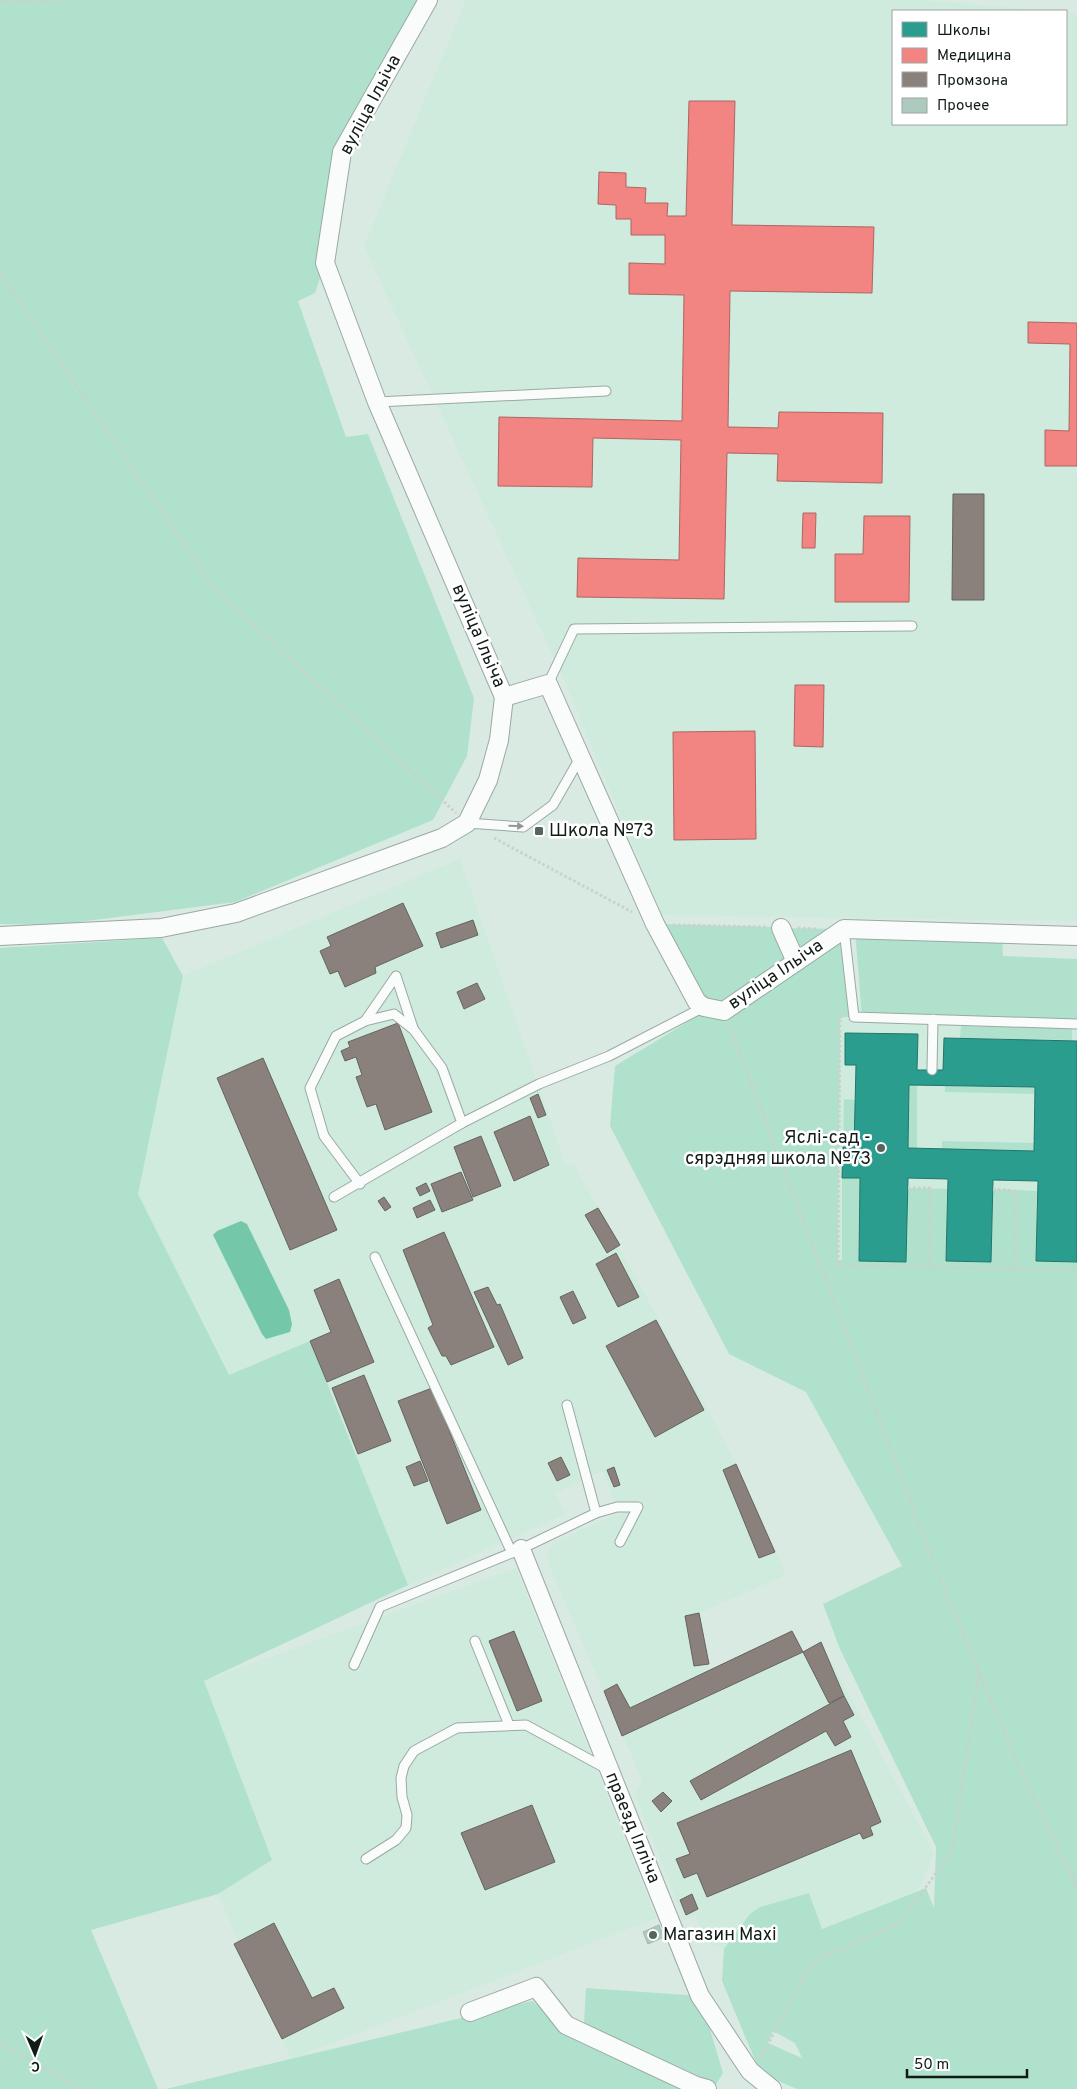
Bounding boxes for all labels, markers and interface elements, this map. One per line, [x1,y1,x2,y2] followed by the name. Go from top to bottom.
[892,10,1067,125] legend
[937,22,991,41] text: Школы
[937,47,1011,66] text: Медицина
[335,51,407,159] street label: вуліца Ільіча
[937,72,1008,91] text: Промзона
[937,97,989,116] text: Прочее
[446,581,510,691] street label: вуліца Ільіча
[549,820,654,843] place label: Школа №73
[508,822,524,830] one-way arrow
[533,825,545,837] marker: Школа №73
[724,935,828,1015] street label: вуліца Ільіча
[685,1127,871,1171] place label: Яслі-сад - сярэдняя школа №73
[875,1142,887,1154] marker: Яслі-сад - сярэдняя школа №73
[599,1769,665,1887] street label: праезд Ілліча
[663,1924,777,1947] place label: Магазин Maxi
[647,1929,659,1941] marker: Магазин Maxi
[10,2029,60,2079] north arrow
[907,2046,1027,2078] scale bar
[914,2056,949,2075] text: 50 m
[31,2057,40,2074] text: С

